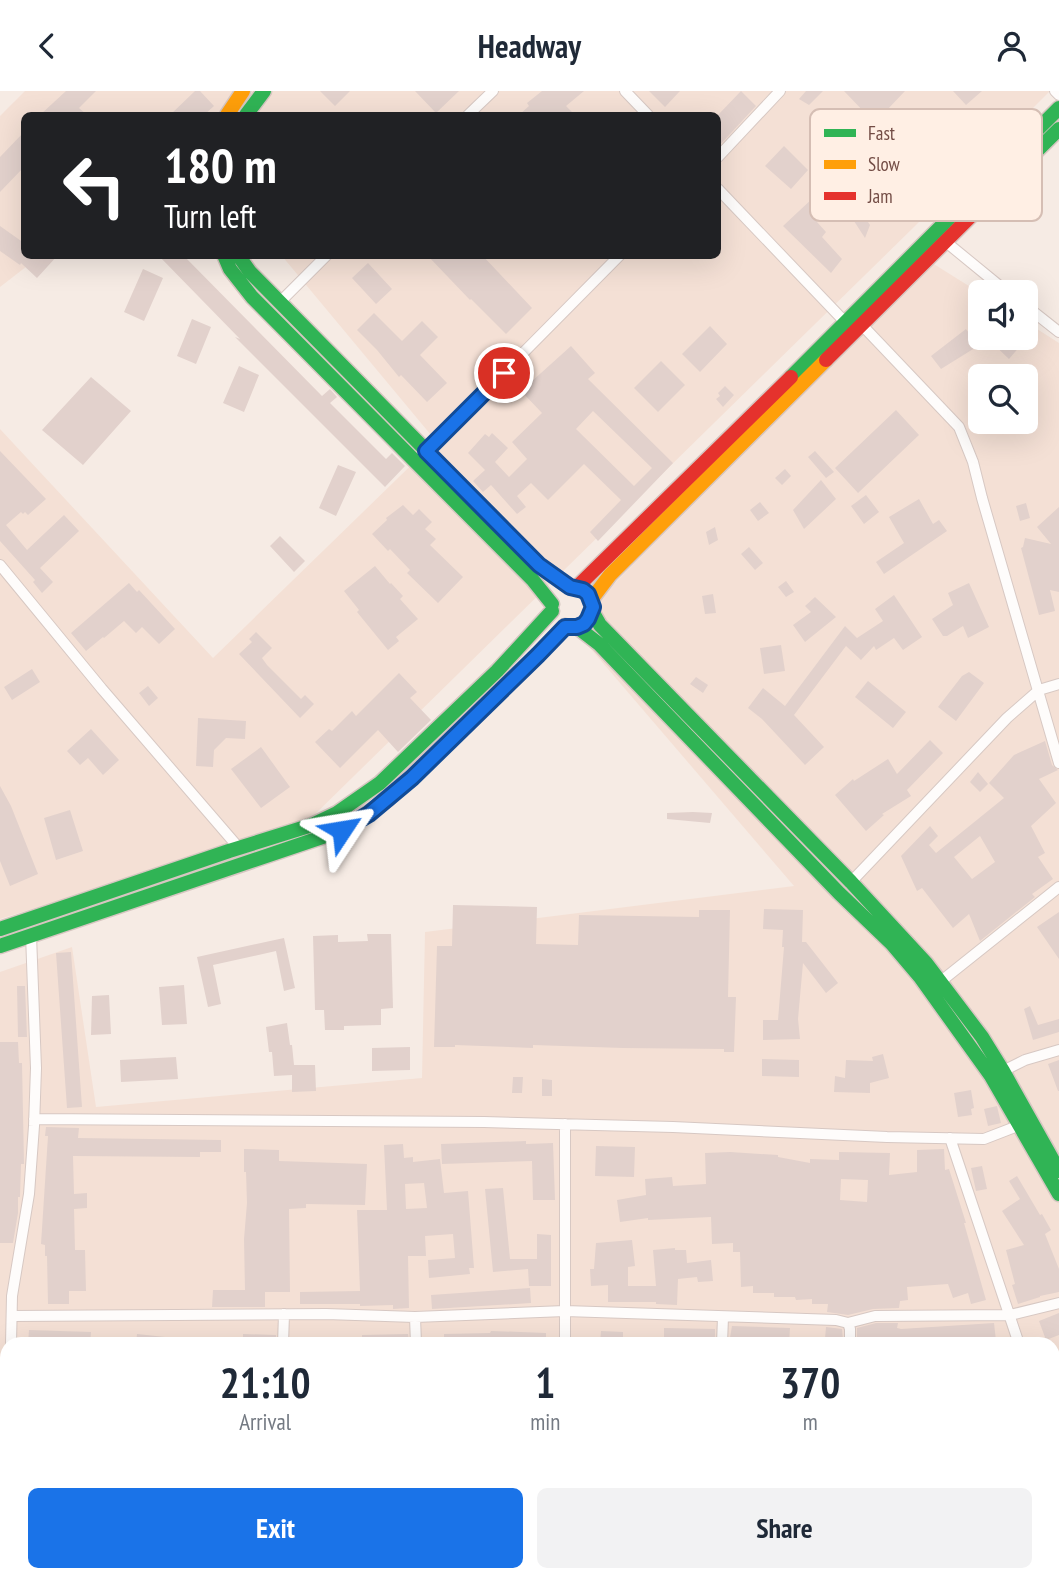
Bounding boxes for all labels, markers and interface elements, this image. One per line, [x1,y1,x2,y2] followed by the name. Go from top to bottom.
[478,25,581,67] text: Headway
[28,27,66,65] icon: back
[993,27,1031,65] icon: person
[810,109,1042,221] legend
[868,121,896,145] text: Fast
[164,133,277,197] text: 180 m
[49,140,140,231] icon: left
[868,152,901,176] text: Slow
[867,184,893,208] text: Jam
[164,195,256,237] text: Turn left
[968,280,1038,434] map controls
[968,280,1038,350] button: sound
[474,343,534,403] pin
[485,354,523,392] icon: arrive
[968,364,1038,434] button: search
[305,793,379,867] position arrow
[220,1355,311,1410] text: 21:10
[535,1355,555,1410] text: 1
[780,1355,840,1410] text: 370
[239,1407,291,1436] text: Arrival
[530,1407,560,1436] text: min
[803,1407,818,1436] text: m
[28,1488,523,1568] button: Exit
[537,1488,1032,1568] button: Share

